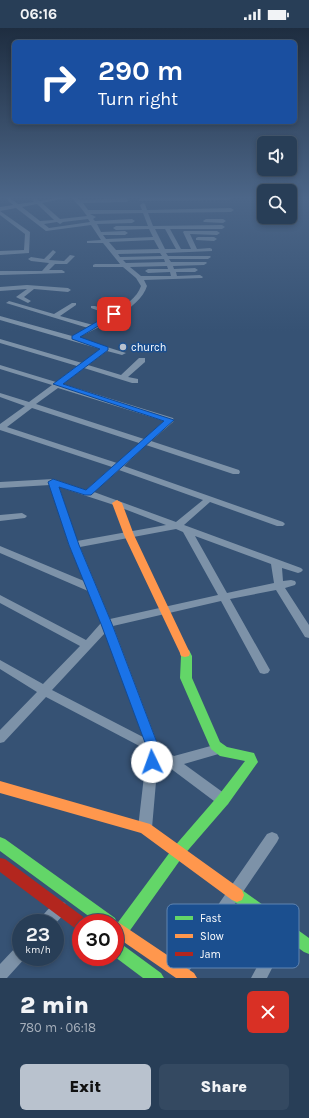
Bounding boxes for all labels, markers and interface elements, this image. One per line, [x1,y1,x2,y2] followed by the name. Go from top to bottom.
[20,5,57,23] text: 06:16
[98,54,183,87] text: 290 m
[32,56,84,108] icon: right
[98,88,178,110] text: Turn right
[257,136,297,224] map controls
[257,136,297,176] button: sound
[257,184,297,224] button: search
[97,297,131,331] pin
[103,303,125,325] icon: arrive
[131,341,166,354] place label: church
[118,342,128,352] marker: church
[131,741,173,783] position arrow
[167,904,299,968] legend
[200,912,221,925] text: Fast
[72,914,124,966] speed limit sign: 30
[26,923,50,946] text: 23
[200,930,224,943] text: Slow
[25,944,51,956] text: km/h
[200,948,221,961] text: Jam
[20,991,89,1019] text: 2 min
[247,991,289,1033] button: close
[20,1020,96,1035] text: 780 m · 06:18
[20,1064,151,1110] button: Exit
[159,1064,289,1110] button: Share

